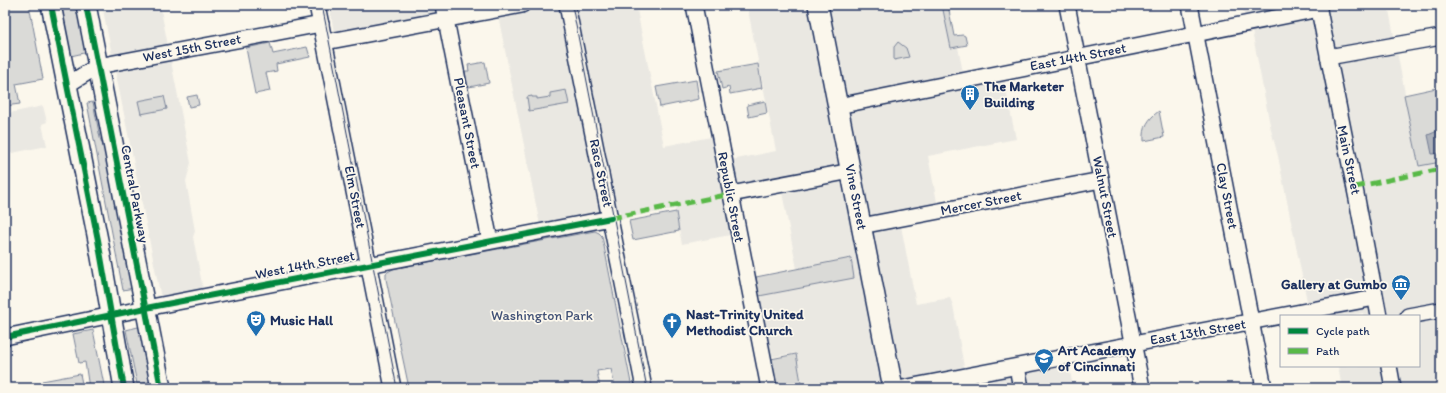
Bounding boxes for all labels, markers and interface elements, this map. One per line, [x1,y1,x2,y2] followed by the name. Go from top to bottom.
[141,30,243,66] street label: West 15th Street
[1028,39,1128,75] street label: East 14th Street
[450,76,484,170] street label: Pleasant Street
[983,78,1065,111] place label: The Marketer Building
[959,83,981,111] building icon: The Marketer Building
[1333,124,1365,196] street label: Main Street
[585,137,617,209] street label: Race Street
[117,144,153,245] street label: Central Parkway
[714,150,748,244] street label: Republic Street
[1089,154,1121,240] street label: Walnut Street
[1212,161,1242,231] street label: Clay Street
[841,163,871,231] street label: Vine Street
[341,164,369,230] street label: Elm Street
[939,187,1023,219] street label: Mercer Street
[254,247,356,283] street label: West 14th Street
[1390,273,1412,301] museum icon: Gallery at Gumbo
[1281,276,1387,293] place label: Gallery at Gumbo
[686,306,804,339] place label: Nast-Trinity United Methodist Church
[491,307,593,324] park label: Washington Park
[245,309,267,337] theatre icon: Music Hall
[661,311,683,339] church icon: Nast-Trinity United Methodist Church
[270,312,334,329] place label: Music Hall
[1149,315,1247,349] street label: East 13th Street
[1280,315,1420,367] legend
[1316,324,1370,338] text: Cycle path
[1057,342,1136,375] place label: Art Academy of Cincinnati
[1316,344,1339,358] text: Path
[1033,347,1055,375] school or university icon: Art Academy of Cincinnati

